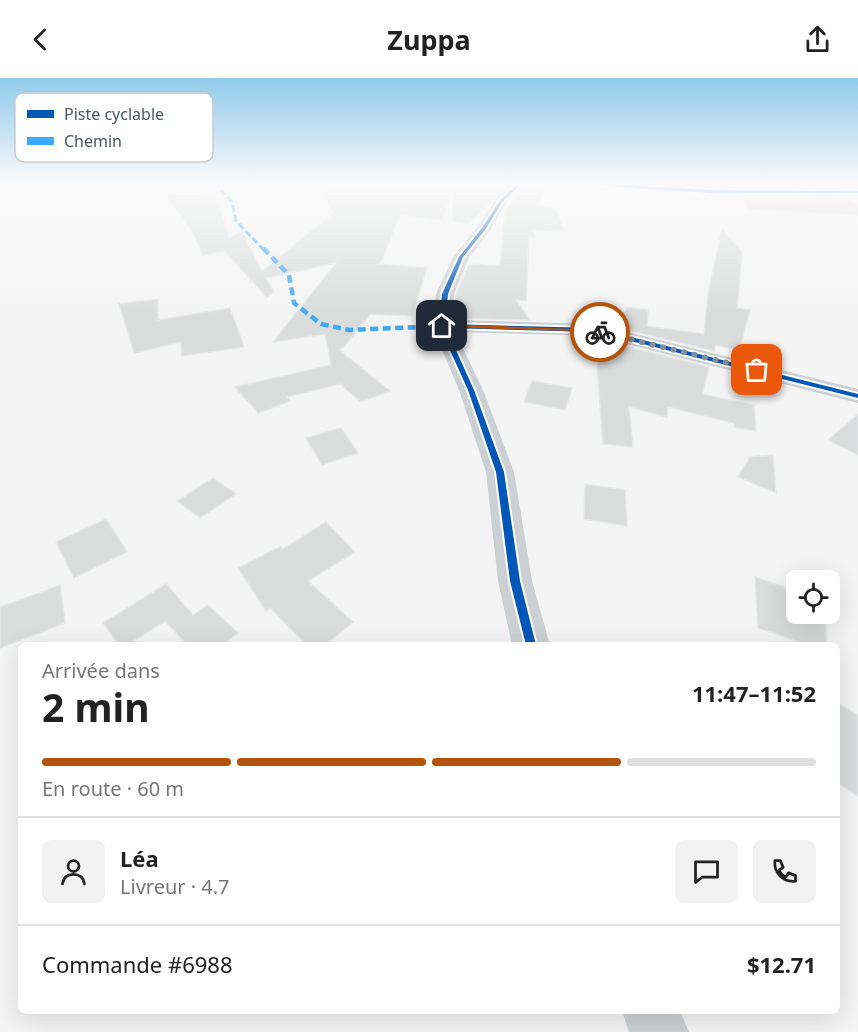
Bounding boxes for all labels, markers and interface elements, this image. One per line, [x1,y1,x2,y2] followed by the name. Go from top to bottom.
[387,21,471,58] text: Zuppa
[24,23,57,56] icon: back
[801,23,834,56] icon: share
[15,93,213,162] legend
[64,103,164,125] text: Piste cyclable
[64,130,122,152] text: Chemin
[416,300,467,351] pin
[570,302,630,362] courier
[425,309,458,342] icon: home
[584,316,617,349] icon: bike
[731,344,782,395] pin
[740,353,773,386] icon: bag
[786,570,840,624] map controls
[786,570,840,624] button: locate
[42,657,160,684] text: Arrivée dans
[692,678,816,708] text: 11:47–11:52
[42,680,149,733] text: 2 min
[42,775,184,802] text: En route · 60 m
[42,840,105,903] button: person
[675,840,738,903] button: chat
[753,840,816,903] button: phone
[120,843,159,873] text: Léa
[120,873,230,900] text: Livreur · 4.7
[42,949,233,979] text: Commande #6988
[747,949,816,979] text: $12.71

